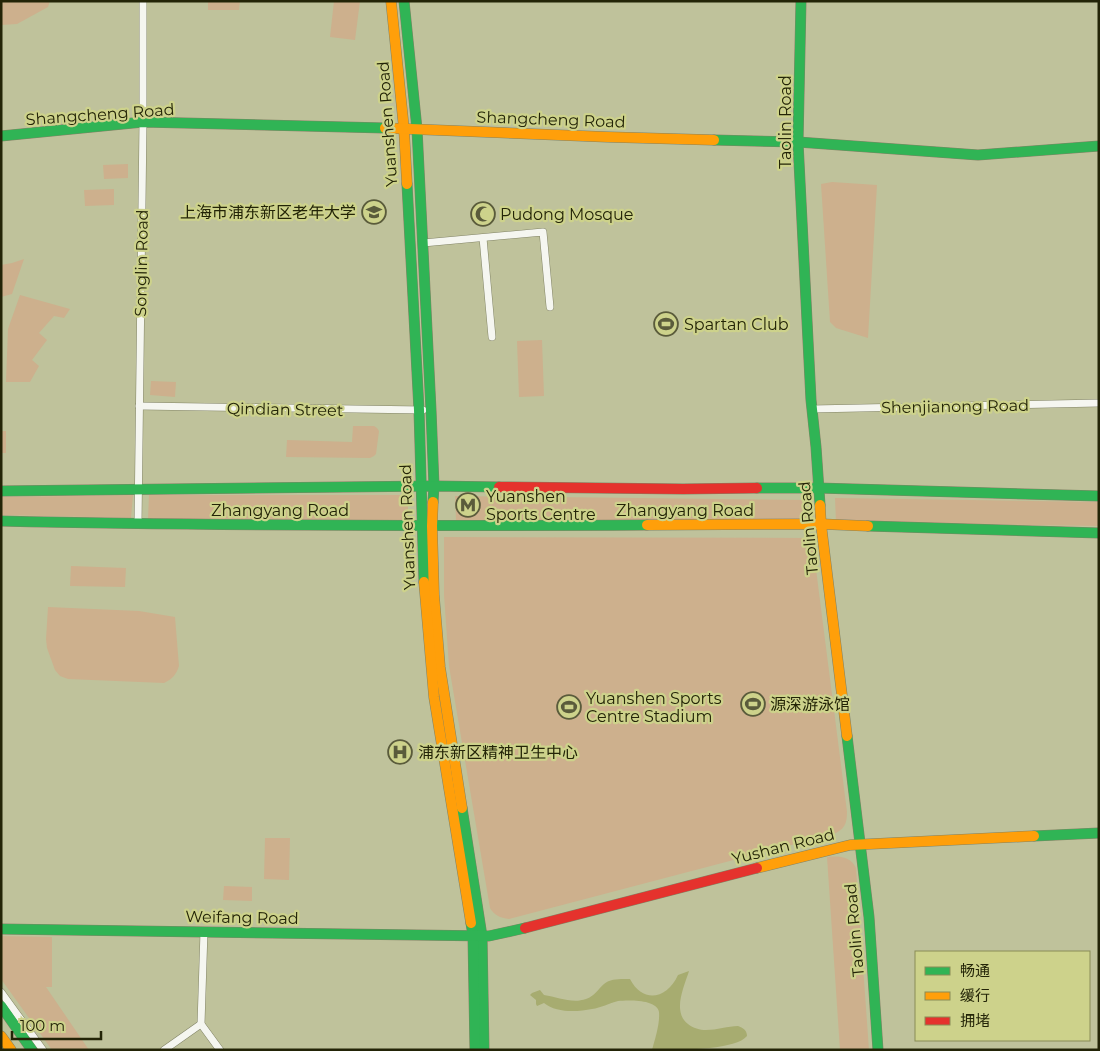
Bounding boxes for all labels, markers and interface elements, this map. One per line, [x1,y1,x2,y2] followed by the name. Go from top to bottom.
[374,61,401,187] street label: Yuanshen Road
[776,75,795,169] street label: Taolin Road
[25,100,175,129] street label: Shangcheng Road
[476,107,626,132] street label: Shangcheng Road
[361,199,387,225] school or university icon: 上海市浦东新区老年大学
[470,201,496,227] mosque icon: Pudong Mosque
[180,203,356,222] place label: 上海市浦东新区老年大学
[500,205,633,224] place label: Pudong Mosque
[131,209,152,317] street label: Songlin Road
[653,311,679,337] sports icon: Spartan Club
[684,315,789,334] place label: Spartan Club
[881,396,1029,417] street label: Shenjianong Road
[227,399,344,420] street label: Qindian Street
[396,464,419,590] street label: Yuanshen Road
[795,480,822,575] street label: Taolin Road
[486,487,596,524] place label: Yuanshen Sports Centre
[455,492,481,518] metro station icon: Yuanshen Sports Centre
[211,501,349,520] street label: Zhangyang Road
[616,501,754,520] street label: Zhangyang Road
[586,689,722,726] place label: Yuanshen Sports Centre Stadium
[740,691,766,717] sports icon: 源深游泳馆
[556,694,582,720] sports icon: Yuanshen Sports Centre Stadium
[770,695,850,714] place label: 源深游泳馆
[387,739,413,765] hospital icon: 浦东新区精神卫生中心
[418,743,578,762] place label: 浦东新区精神卫生中心
[730,825,836,868] street label: Yushan Road
[841,882,868,977] street label: Taolin Road
[185,907,299,928] street label: Weifang Road
[915,951,1090,1041] legend
[960,961,990,980] text: 畅通
[960,986,990,1005] text: 缓行
[12,1008,101,1040] scale bar
[960,1011,990,1030] text: 拥堵
[20,1016,65,1035] text: 100 m

